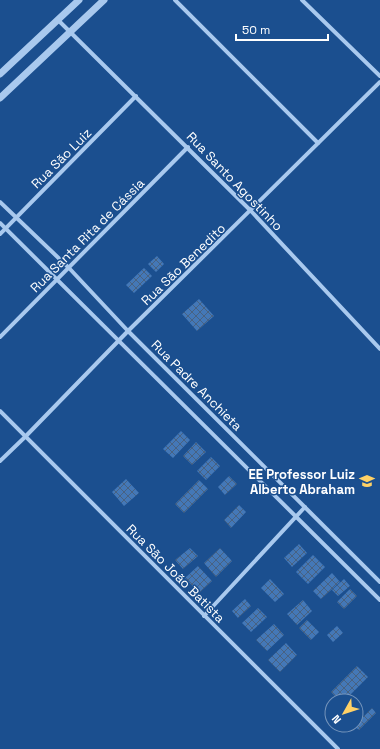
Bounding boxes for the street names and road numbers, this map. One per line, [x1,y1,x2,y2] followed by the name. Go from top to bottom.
[28,124,95,192] street label: Rua São Luiz
[183,128,286,235] street label: Rua Santo Agostinho
[27,174,148,296] street label: Rua Santa Rita de Cássia
[138,220,229,309] street label: Rua São Benedito
[148,336,246,435] street label: Rua Padre Anchieta
[123,520,229,627] street label: Rua São João Batista

